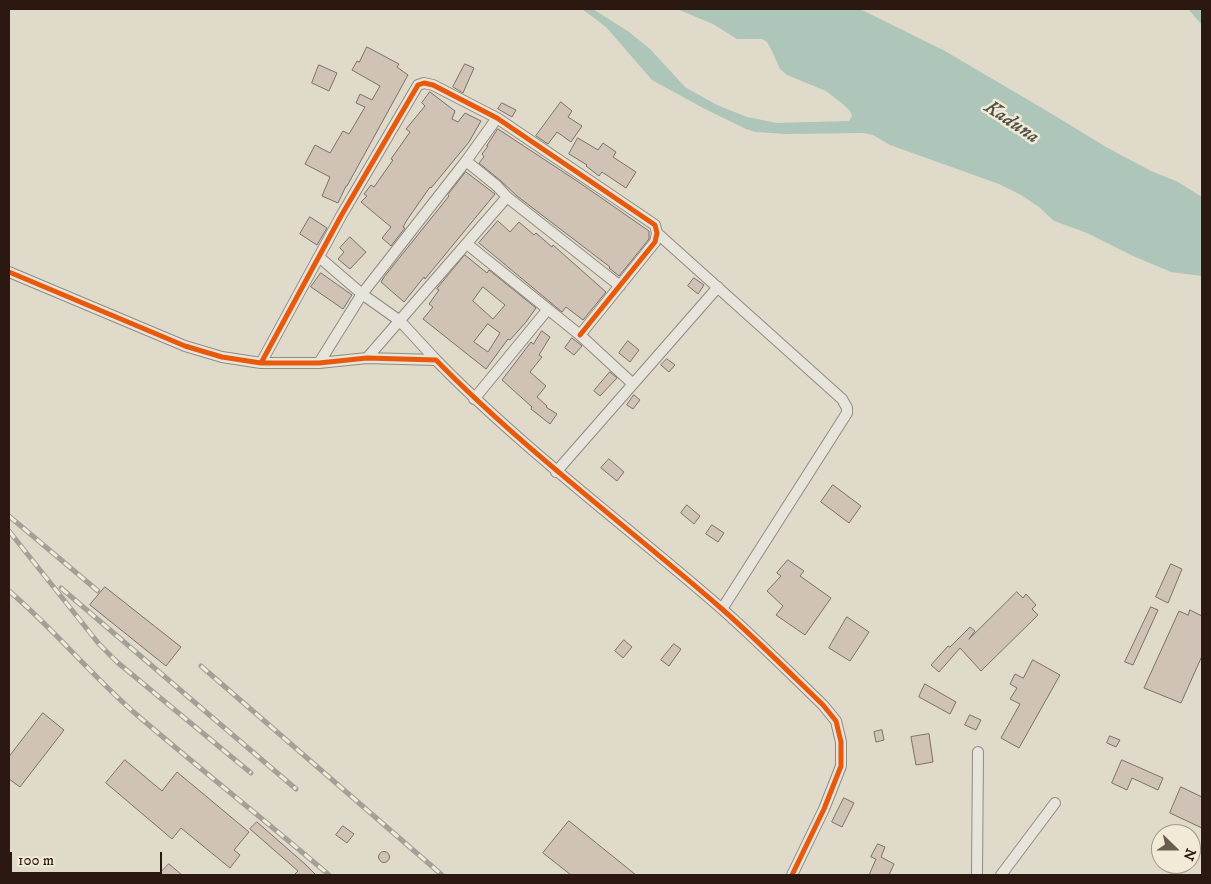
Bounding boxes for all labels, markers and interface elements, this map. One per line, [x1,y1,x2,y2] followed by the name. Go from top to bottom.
[979,96,1043,150] water label: Kaduna
[1151,824,1201,874] north arrow
[12,842,165,874] scale bar
[1178,846,1199,863] text: N
[18,851,54,870] text: 100 m

